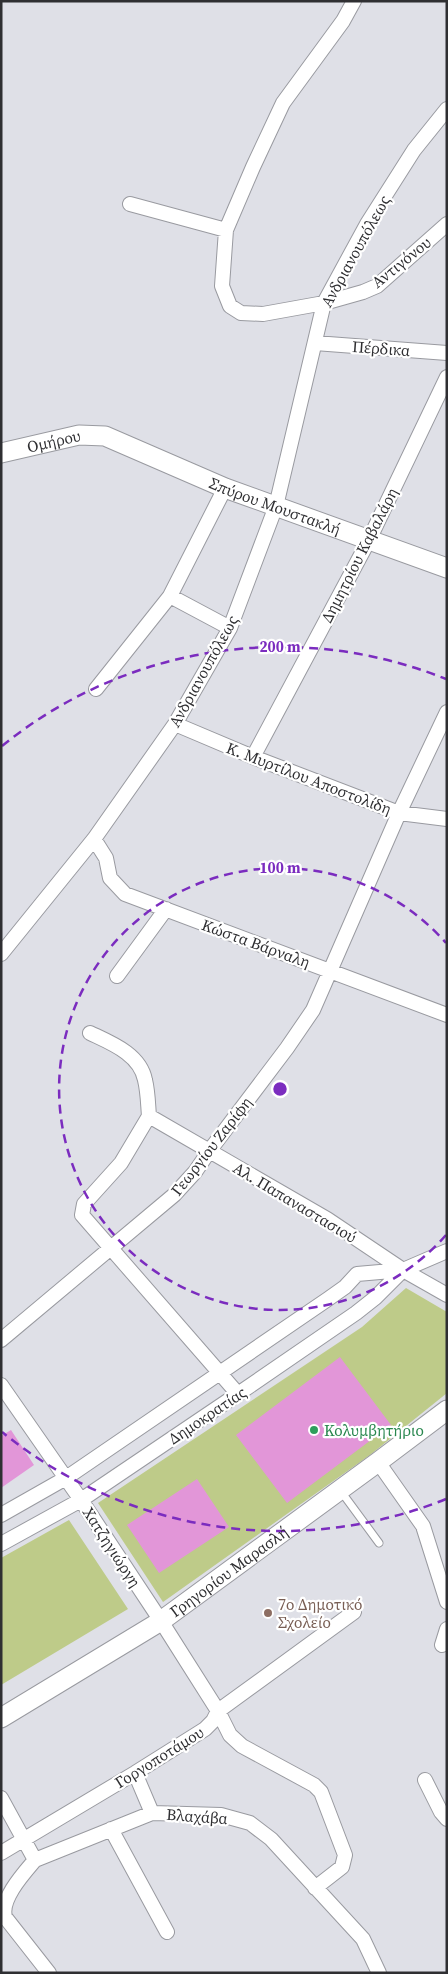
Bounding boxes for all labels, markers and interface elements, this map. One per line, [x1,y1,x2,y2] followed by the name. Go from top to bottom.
[315,191,395,311] street label: Ανδριανουπόλεως
[367,231,435,293] street label: Αντιγόνου
[351,335,411,361] street label: Πέρδικα
[25,424,83,458] street label: Ομήρου
[206,472,344,540] street label: Σπύρου Μουστακλή
[315,484,403,626] street label: Δημητρίου Καβαλάρη
[163,611,243,731] street label: Ανδριανουπόλεως
[259,636,301,657] text: 200 m
[223,736,395,820] street label: Κ. Μυρτίλου Αποστολίδη
[259,857,301,878] text: 100 m
[199,913,313,973] street label: Κώστα Βάρναλη
[271,1080,289,1098] centre of rings
[165,1092,257,1200] street label: Γεωργίου Ζαρίφη
[229,1156,361,1248] street label: Αλ. Παπαναστασιού
[164,1381,250,1449] street label: Δημοκρατίας
[324,1419,424,1441] place label: Κολυμβητήριο
[308,1424,320,1436] marker: Κολυμβητήριο
[78,1503,146,1591] street label: Χατζηγιώργη
[165,1521,292,1622] street label: Γρηγορίου Μαρασλή
[278,1593,362,1633] place label: 7ο Δημοτικό Σχολείο
[262,1607,274,1619] marker: 7ο Δημοτικό Σχολείο
[110,1721,208,1793] street label: Γοργοποτάμου
[166,1803,229,1829] street label: Βλαχάβα

